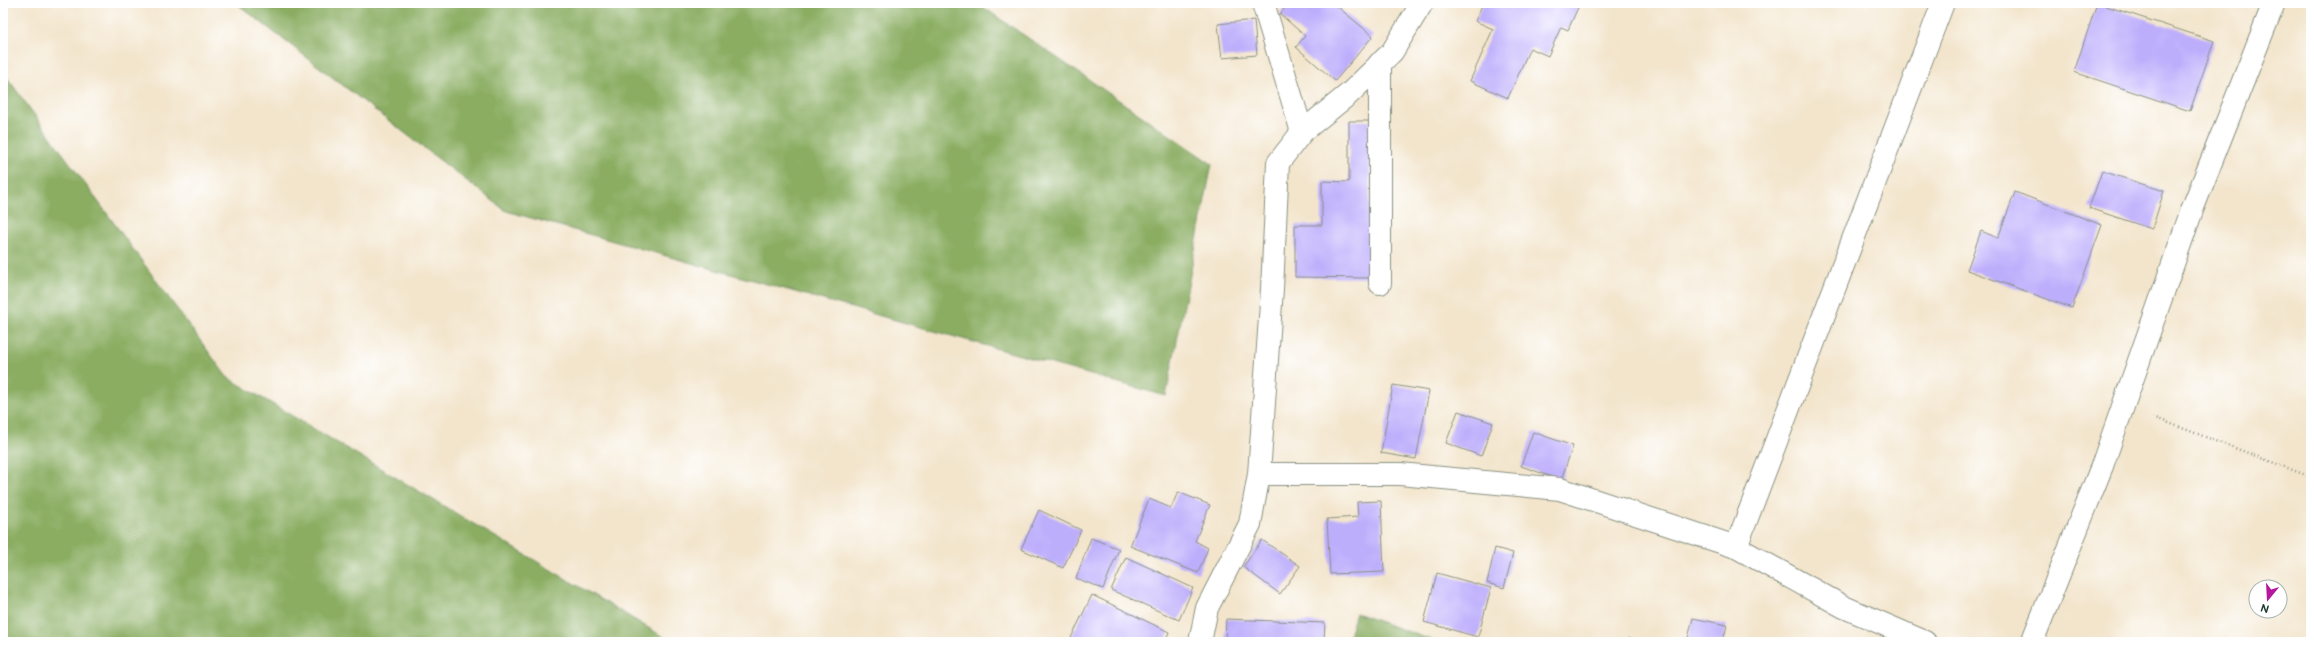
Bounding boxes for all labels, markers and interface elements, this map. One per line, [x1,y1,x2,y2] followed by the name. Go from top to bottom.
[2248,579,2288,619] north arrow
[2259,601,2271,615] text: N

